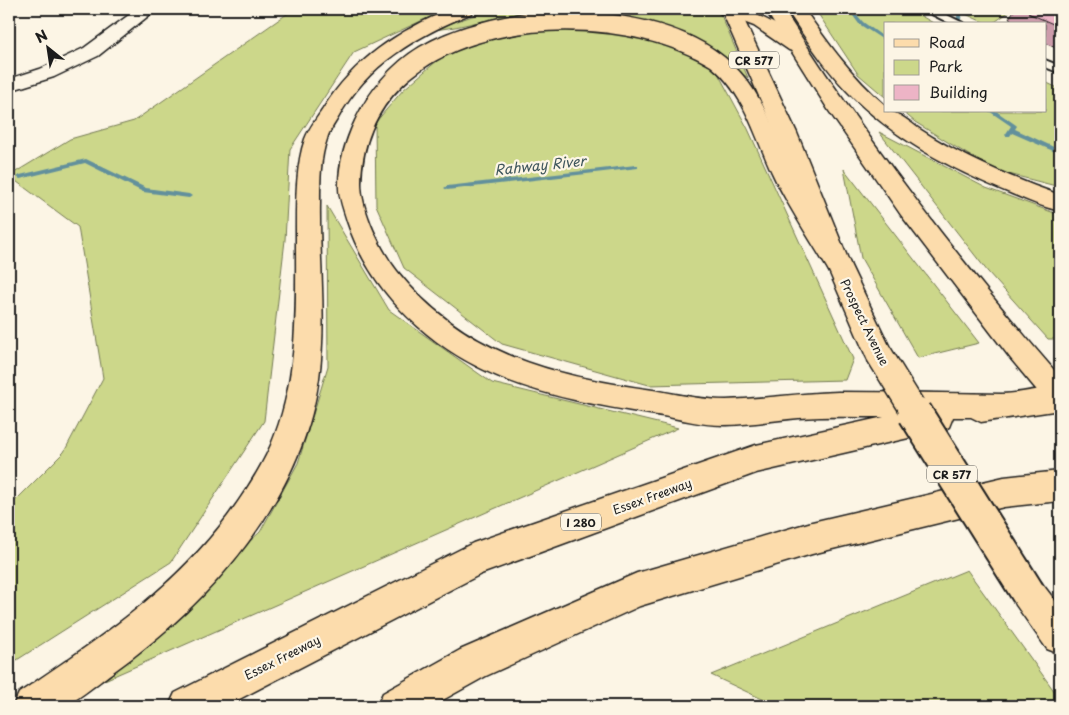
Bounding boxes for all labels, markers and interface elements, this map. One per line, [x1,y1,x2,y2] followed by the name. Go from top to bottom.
[22,22,72,72] north arrow
[884,22,1046,112] legend
[31,24,51,48] text: N
[929,30,965,53] text: Road
[729,52,779,68] road number: CR 577
[929,54,963,77] text: Park
[929,80,988,103] text: Building
[493,150,588,180] water label: Rahway River
[836,275,894,369] street label: Prospect Avenue
[927,466,977,482] road number: CR 577
[610,473,694,519] street label: Essex Freeway
[561,514,601,530] road number: I 280
[241,630,323,684] street label: Essex Freeway

